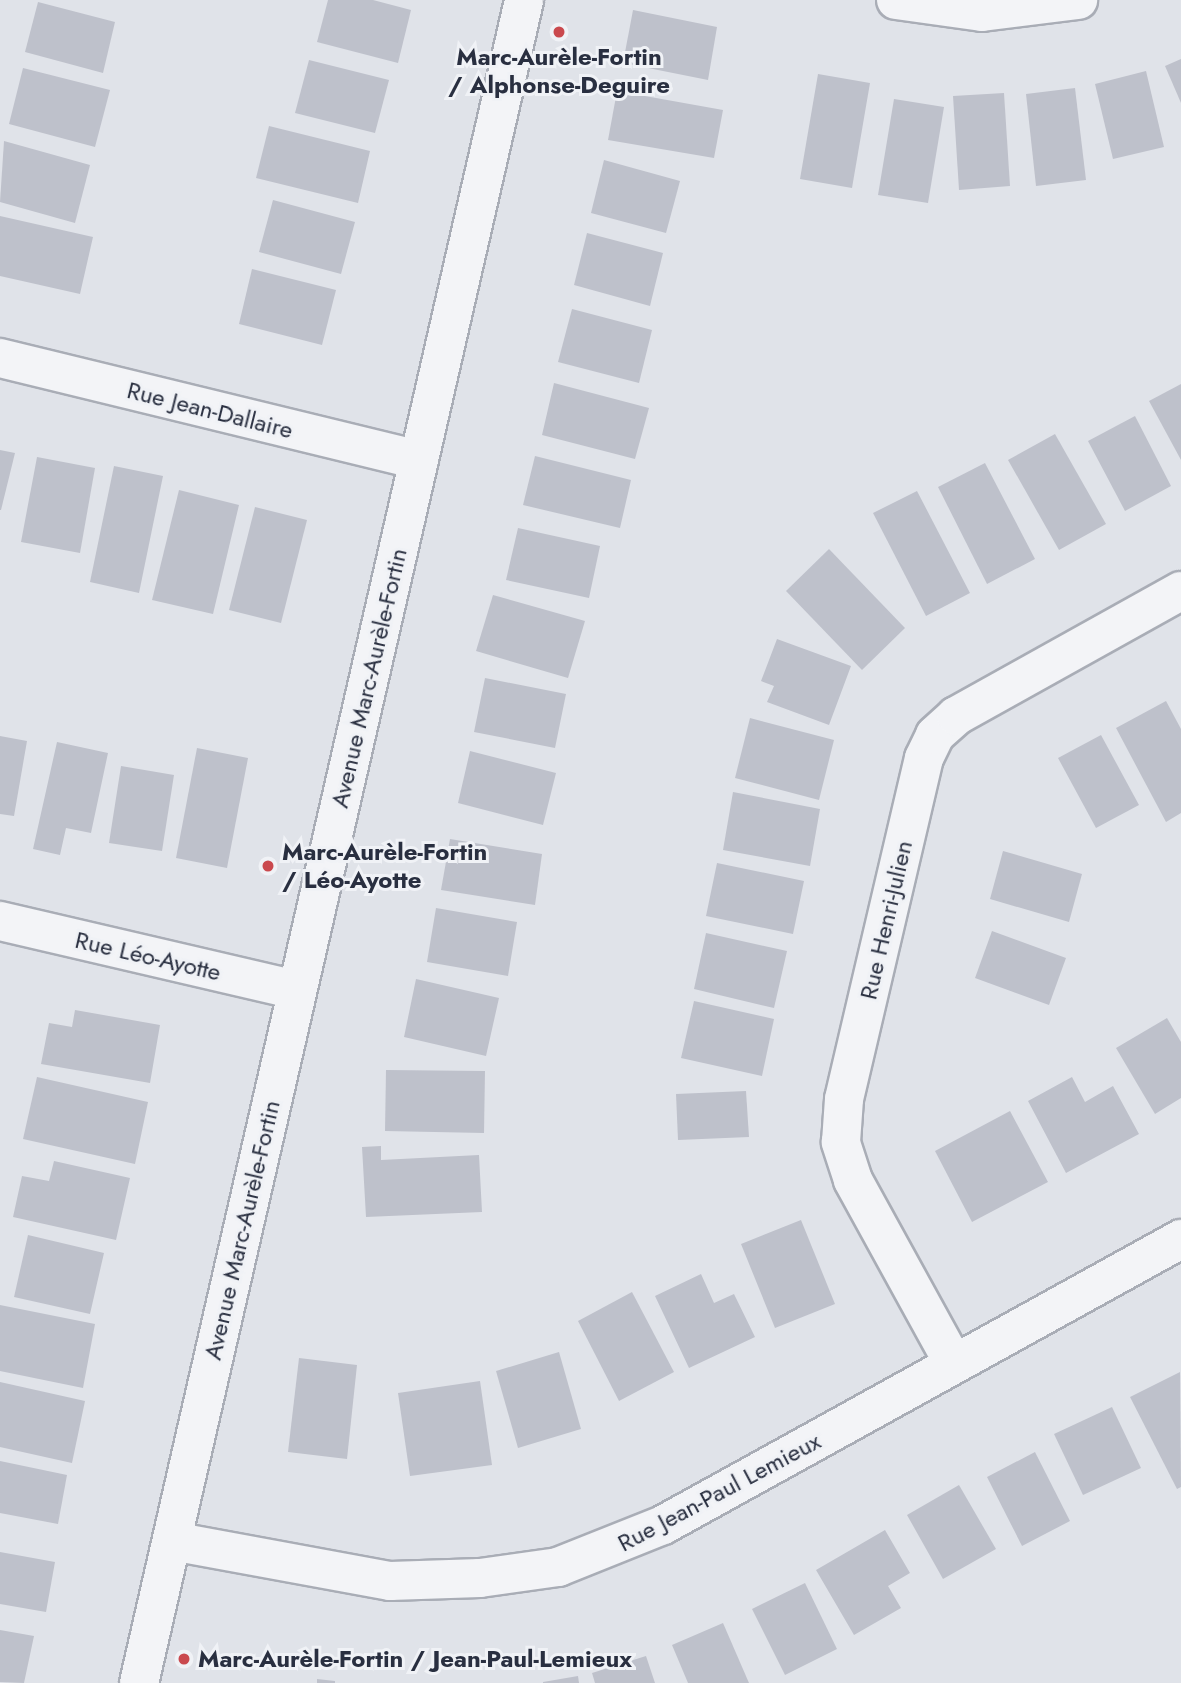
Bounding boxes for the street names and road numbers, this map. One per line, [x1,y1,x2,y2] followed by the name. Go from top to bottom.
[124,375,296,445] street label: Rue Jean-Dallaire
[325,545,413,811] street label: Avenue Marc-Aurèle-Fortin
[854,838,918,1002] street label: Rue Henri-Julien
[72,925,224,987] street label: Rue Léo-Ayotte
[198,1097,286,1363] street label: Avenue Marc-Aurèle-Fortin
[613,1426,825,1558] street label: Rue Jean-Paul Lemieux

